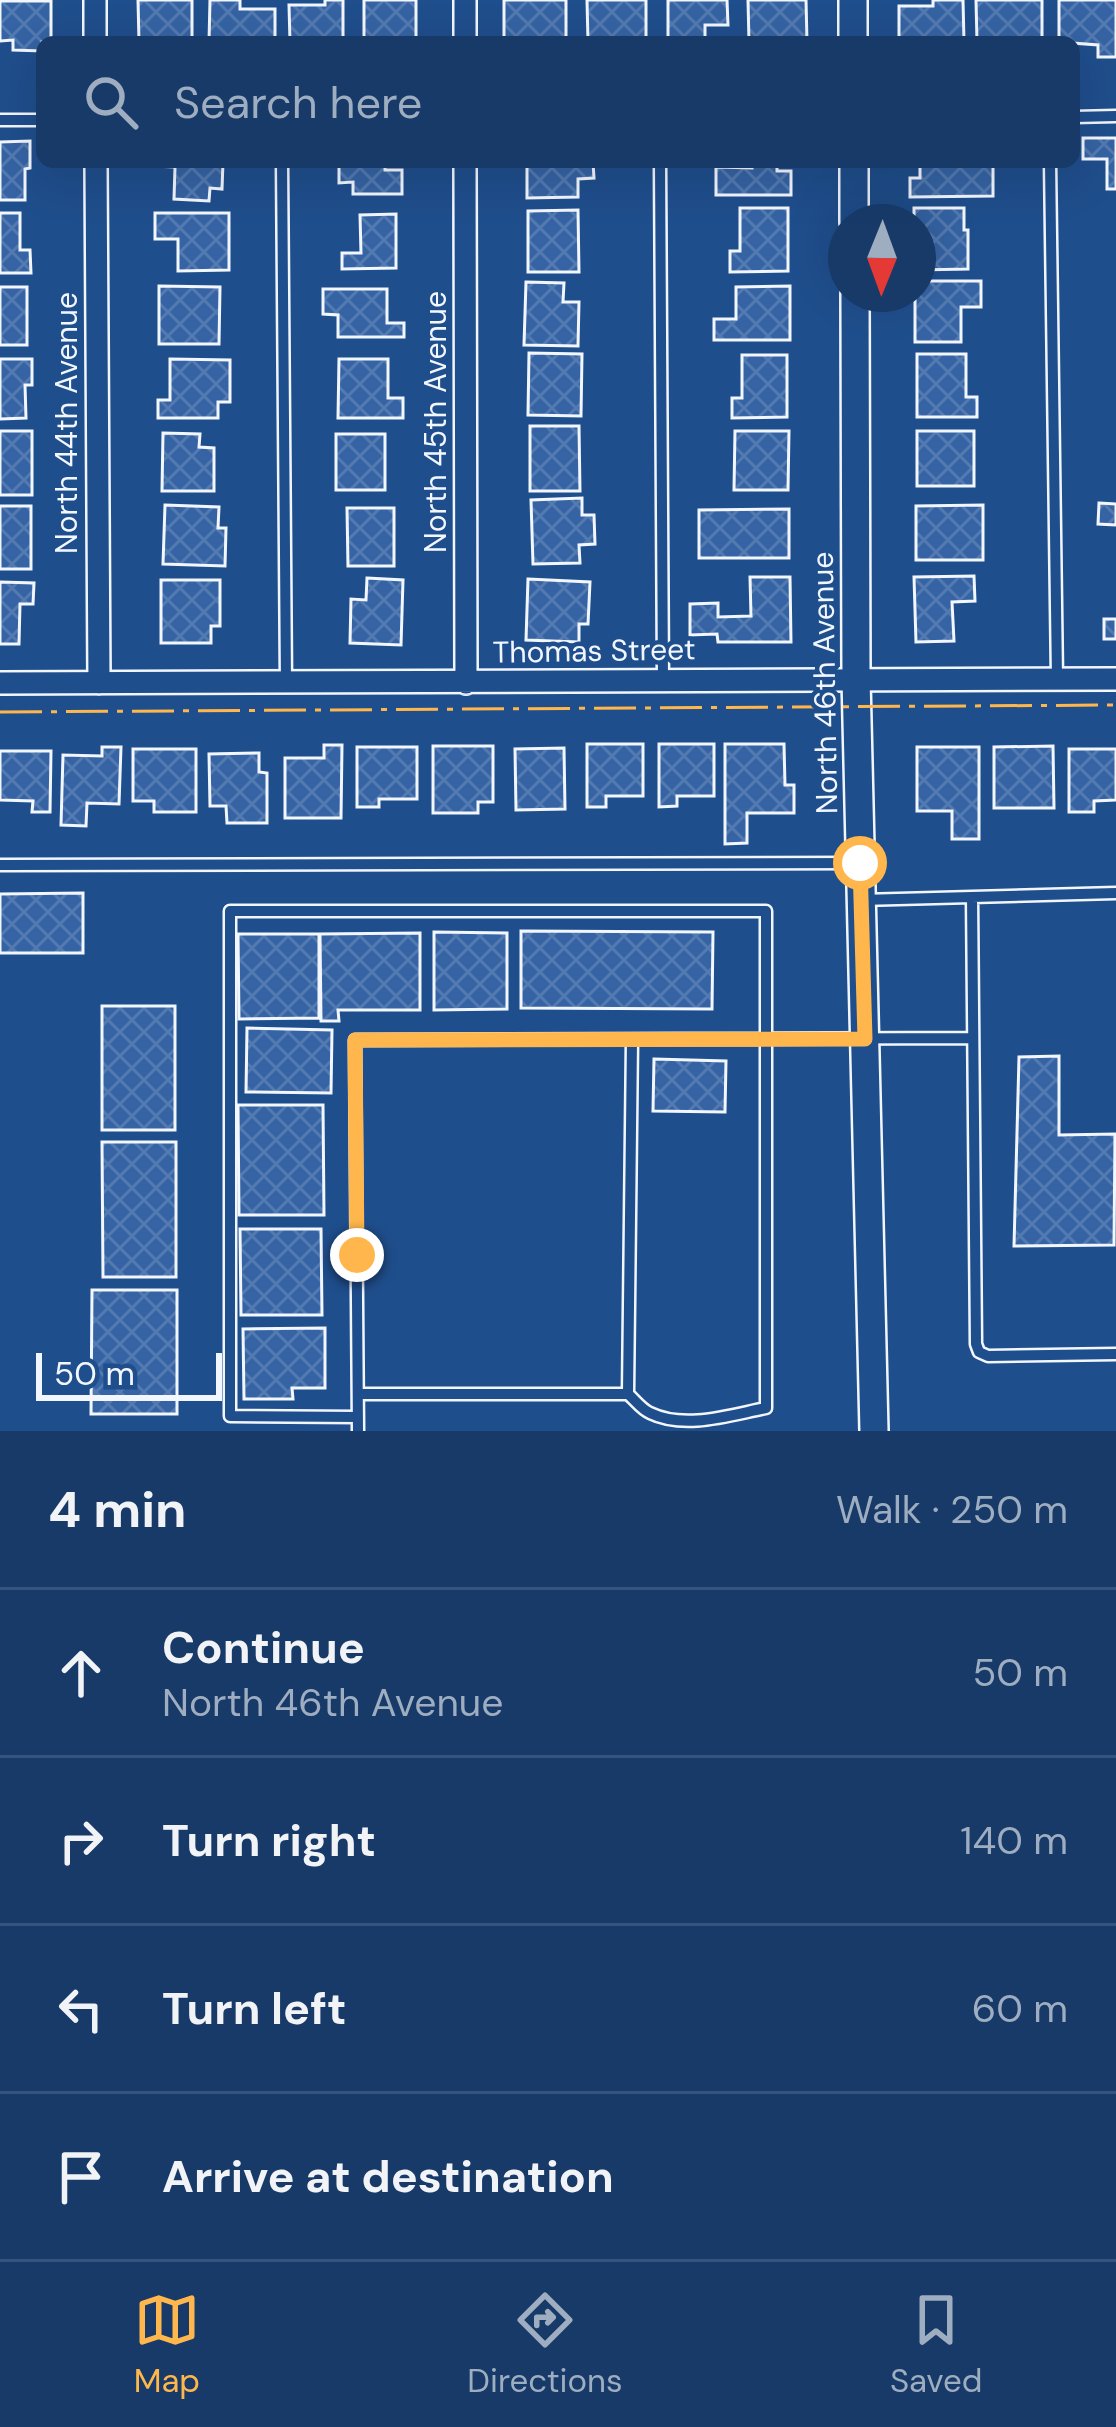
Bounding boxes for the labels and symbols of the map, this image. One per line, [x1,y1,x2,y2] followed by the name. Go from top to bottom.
[828,204,936,312] north arrow
[416,291,455,553] street label: North 45th Avenue
[47,292,86,554] street label: North 44th Avenue
[803,551,846,815] street label: North 46th Avenue
[492,629,696,672] street label: Thomas Street
[833,836,887,890] route start
[330,1228,384,1282] route end
[36,1347,222,1400] scale bar

